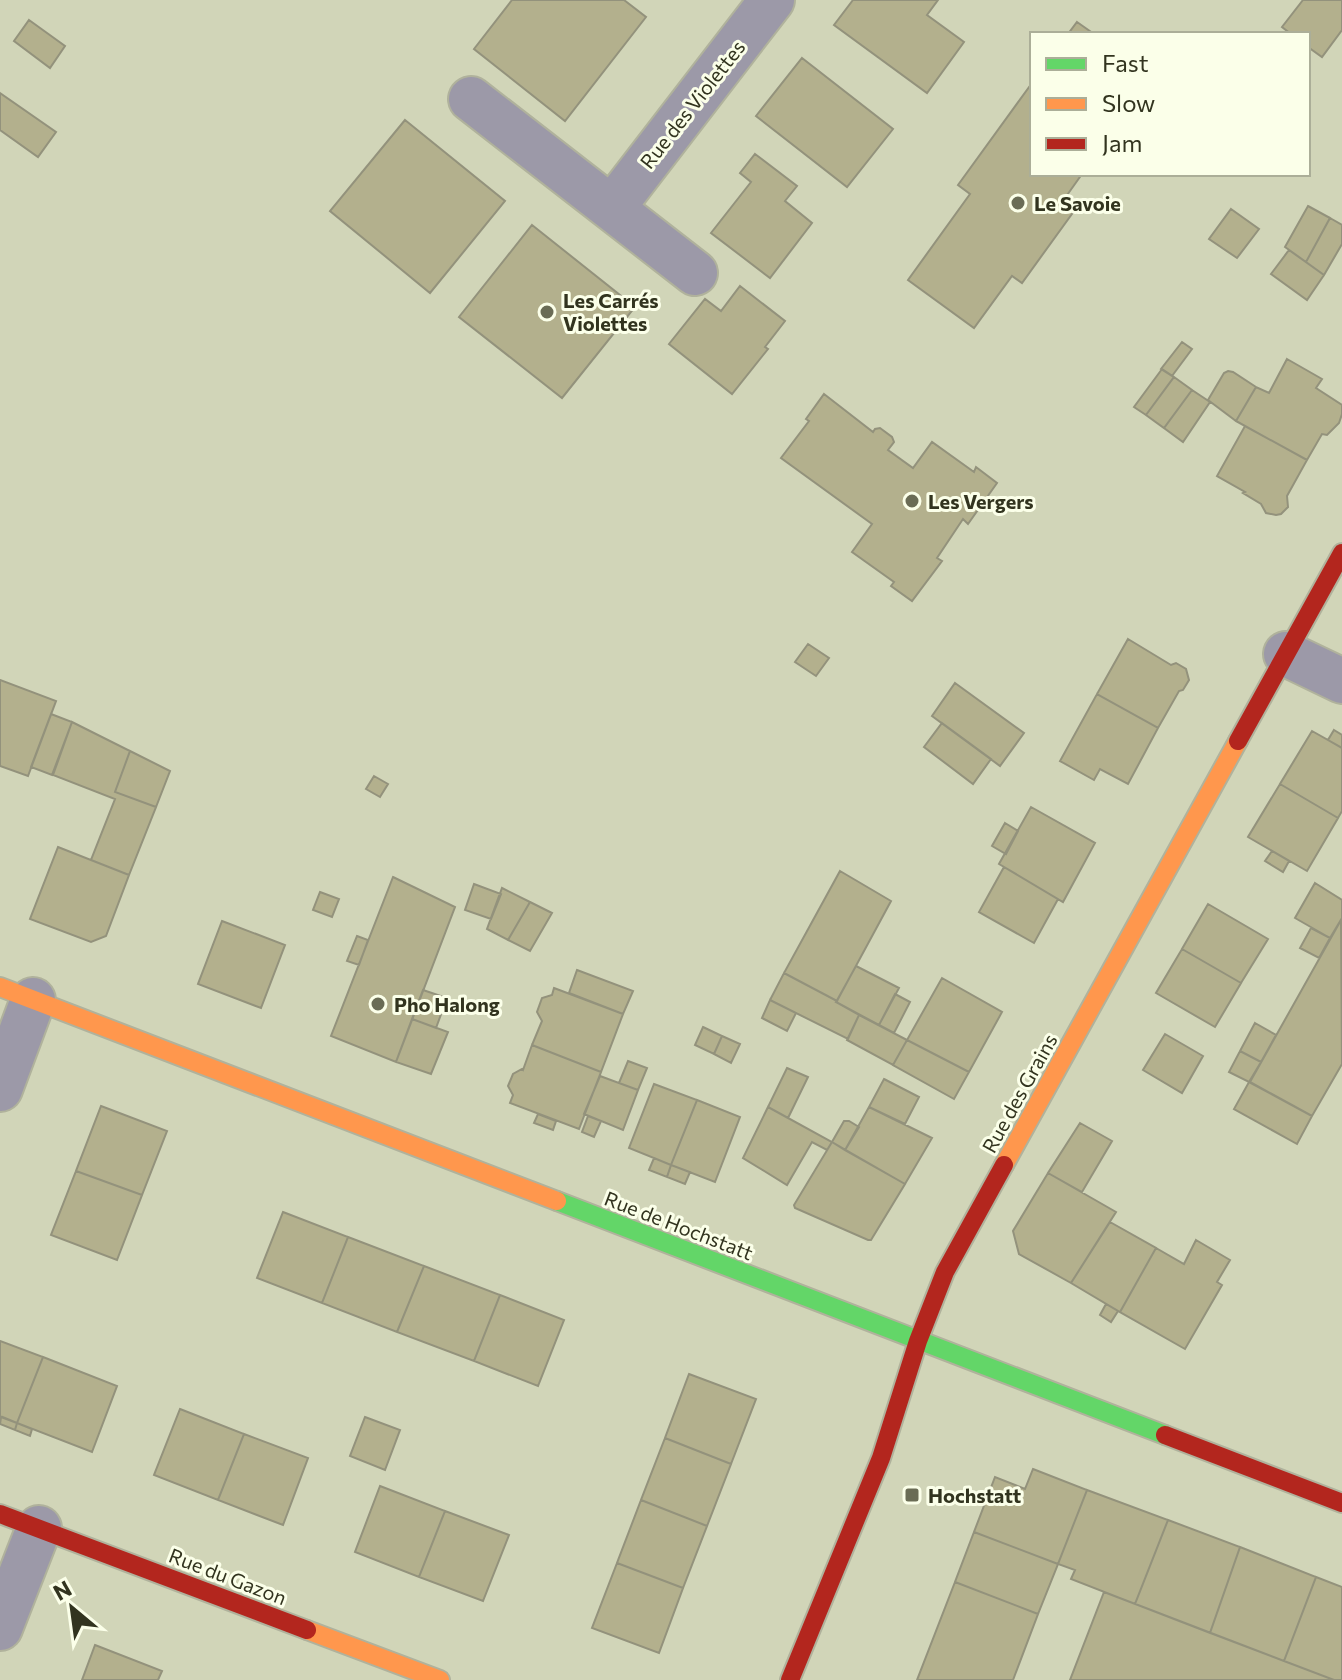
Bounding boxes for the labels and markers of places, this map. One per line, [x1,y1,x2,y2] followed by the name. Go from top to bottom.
[1034,191,1121,215] place label: Le Savoie
[1009,194,1027,212] marker: Le Savoie
[563,288,659,335] place label: Les Carrés Violettes
[538,303,556,321] marker: Les Carrés Violettes
[928,489,1033,513] place label: Les Vergers
[903,492,921,510] marker: Les Vergers
[394,992,500,1016] place label: Pho Halong
[369,995,387,1013] marker: Pho Halong
[928,1483,1021,1507] place label: Hochstatt
[903,1486,921,1504] marker: Hochstatt

